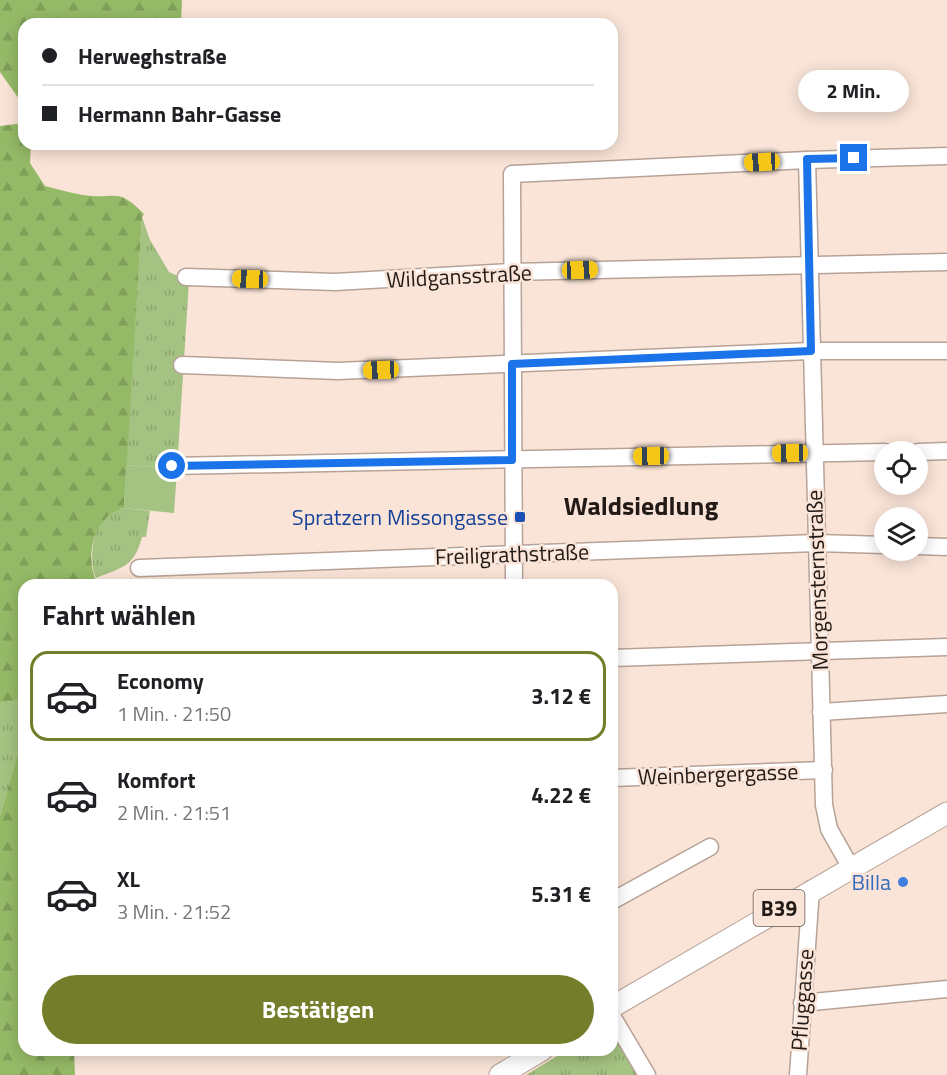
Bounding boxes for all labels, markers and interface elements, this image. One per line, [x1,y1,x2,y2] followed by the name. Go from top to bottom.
[78,39,227,73] text: Herweghstraße
[798,71,910,113] callout: 2 Min.
[826,75,881,106] text: 2 Min.
[78,97,281,131] text: Hermann Bahr-Gasse
[840,144,867,171] route end
[744,152,780,172] car
[385,255,533,297] street label: Wildgansstraße
[562,260,598,280] car
[232,269,268,289] car
[363,360,399,380] car
[874,441,928,561] map controls
[874,441,928,495] button: locate
[772,444,808,462] car
[633,447,669,465] car
[158,452,185,479] route start
[564,486,718,525] district label: Waldsiedlung
[797,489,837,671] street label: Morgensternstraße
[292,500,508,534] place label: Spratzern Missongasse
[874,507,928,561] button: layers
[513,510,527,524] marker: Spratzern Missongasse
[434,534,590,574] street label: Freiligrathstraße
[42,594,196,635] text: Fahrt wählen
[117,664,204,698] text: Economy
[45,669,99,723] icon: car
[531,679,591,713] text: 3.12 €
[117,698,231,729] text: 1 Min. · 21:50
[637,754,799,794] street label: Weinbergergasse
[117,763,196,797] text: Komfort
[45,768,99,822] icon: car
[531,778,591,812] text: 4.22 €
[117,797,231,828] text: 2 Min. · 21:51
[117,862,140,896] text: XL
[851,865,891,899] place label: Billa
[45,867,99,921] icon: car
[896,875,910,889] marker: Billa
[531,877,591,911] text: 5.31 €
[754,890,804,926] road number: B39
[117,896,231,927] text: 3 Min. · 21:52
[781,948,823,1052] street label: Pfluggasse
[42,975,594,1044] button: Bestätigen

